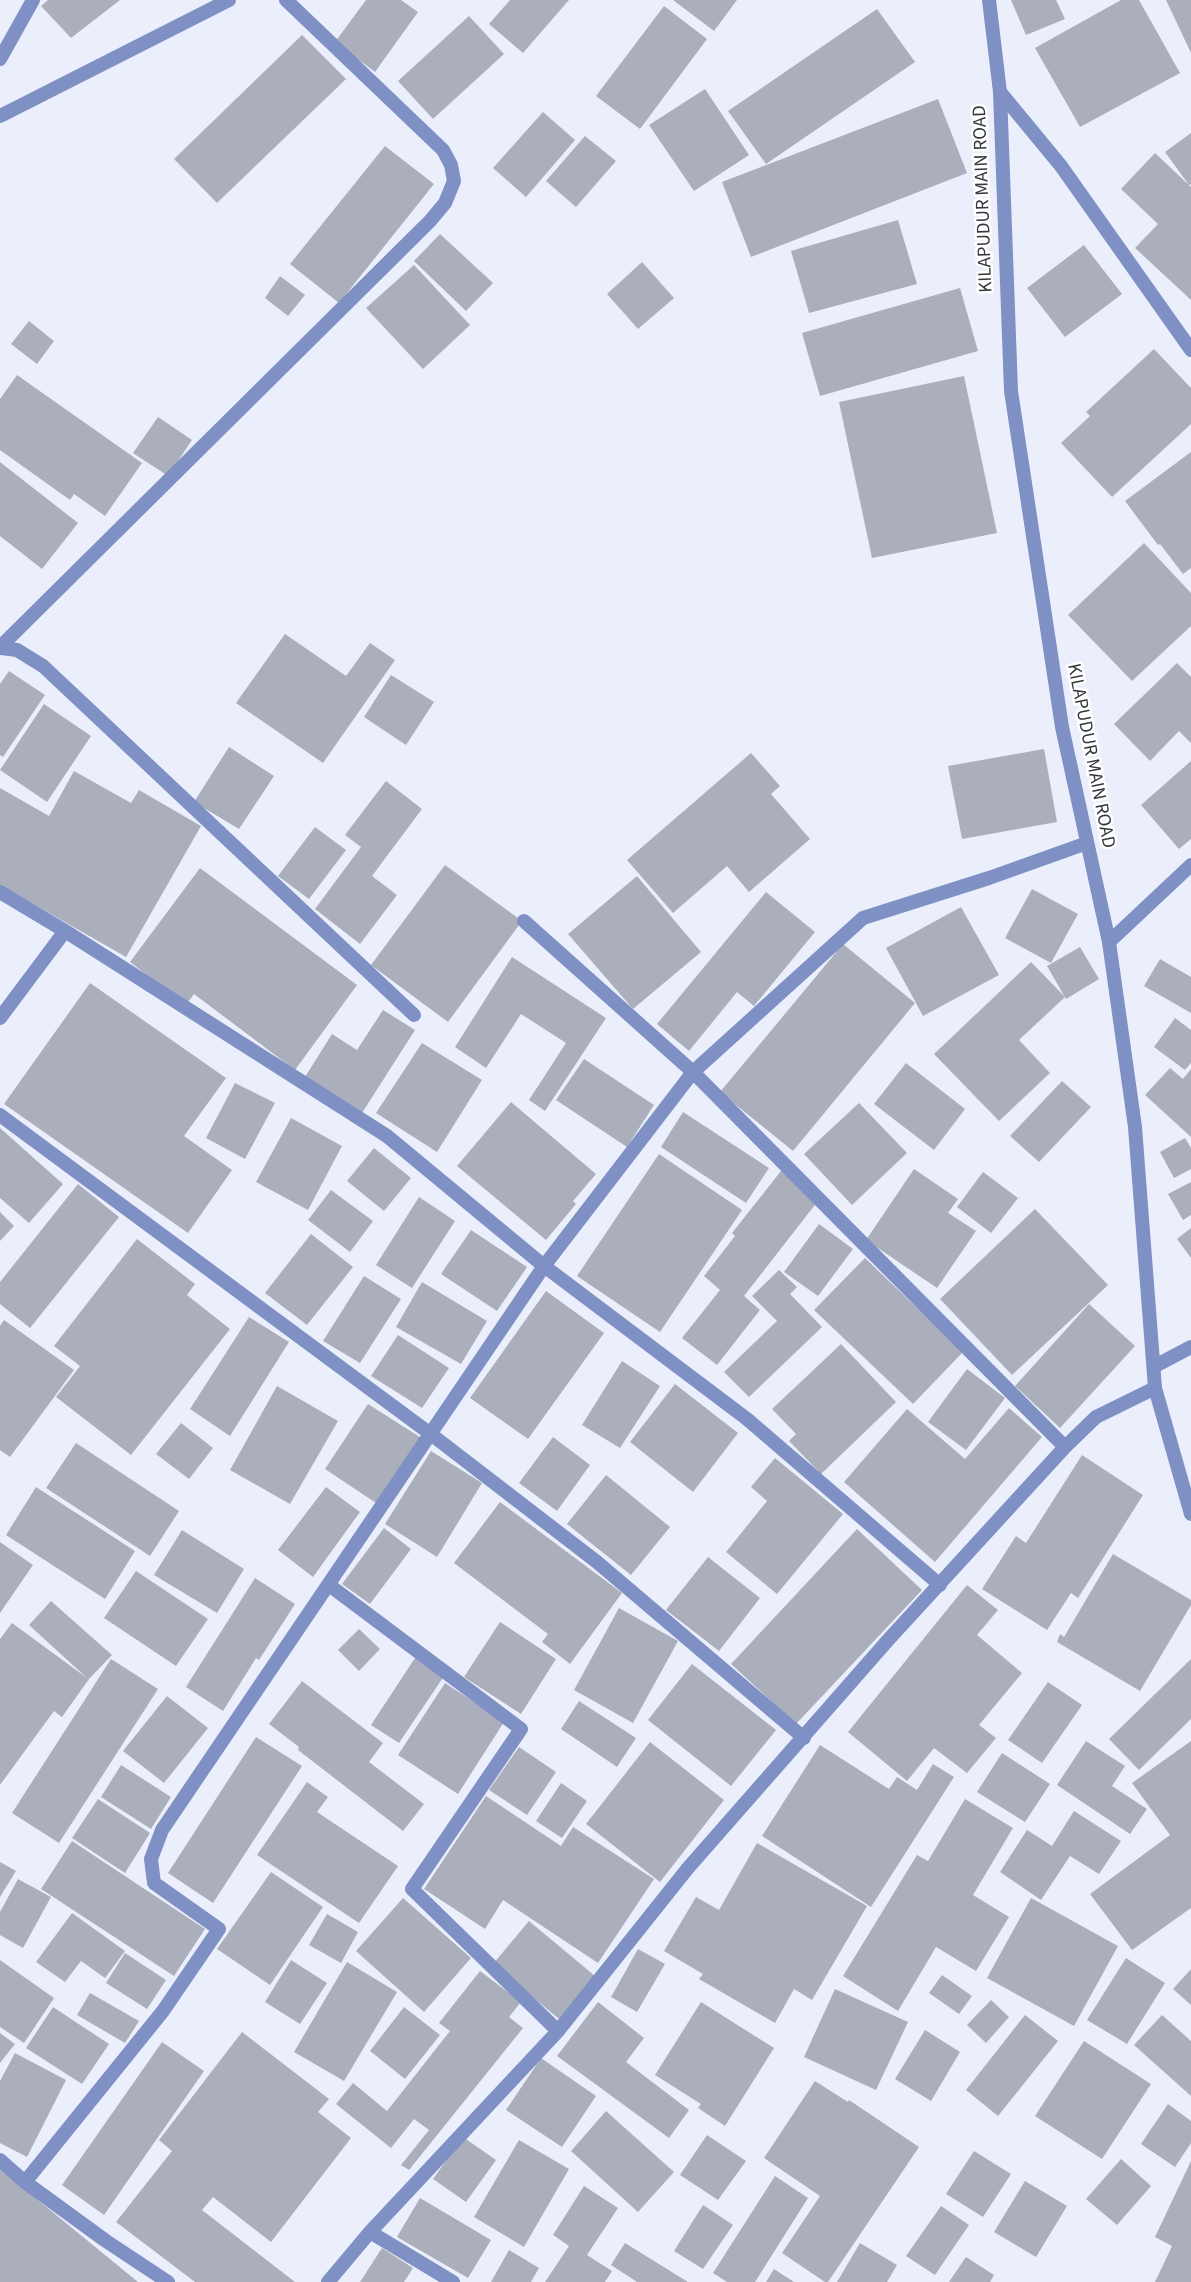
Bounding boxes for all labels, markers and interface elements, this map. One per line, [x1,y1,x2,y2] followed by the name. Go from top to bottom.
[969,105,999,293] street label: KILAPUDUR MAIN ROAD
[1061,662,1119,850] street label: KILAPUDUR MAIN ROAD

